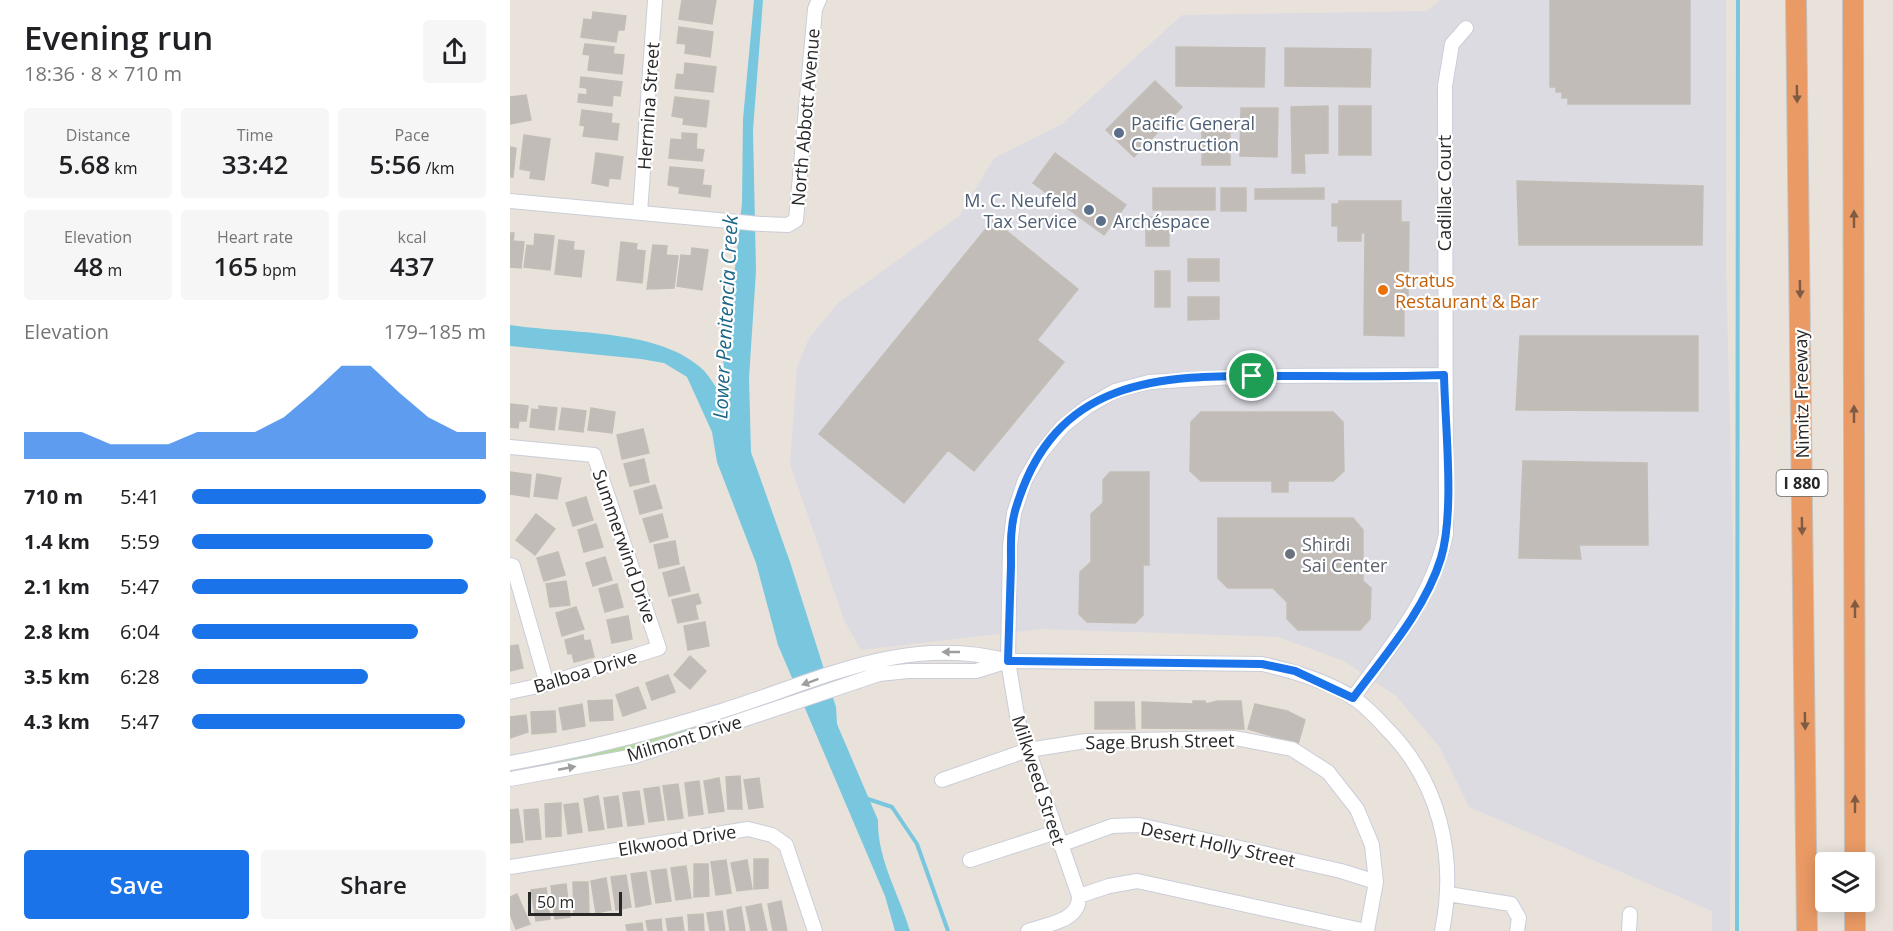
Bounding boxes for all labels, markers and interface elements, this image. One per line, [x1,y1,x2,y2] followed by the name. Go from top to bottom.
[24,15,213,60] text: Evening run
[423,20,486,83] button: share
[785,27,825,207] street label: North Abbott Avenue
[632,41,664,171] street label: Hermina Street
[24,60,182,87] text: 18:36 · 8 × 710 m
[1792,84,1802,103] one-way arrow
[1131,111,1255,156] place label: Pacific General Construction
[66,124,130,146] text: Distance
[237,124,273,146] text: Time
[394,124,430,146] text: Pace
[1112,126,1126,140] marker: Pacific General Construction
[1432,135,1456,251] street label: Cadillac Court
[58,146,110,182] text: 5.68
[222,146,288,182] text: 33:42
[370,146,421,182] text: 5:56
[110,157,138,179] text: km
[421,157,454,179] text: /km
[964,188,1077,233] place label: M. C. Neufeld Tax Service
[1082,203,1096,217] marker: M. C. Neufeld Tax Service
[1113,209,1210,233] place label: Archéspace
[1849,210,1859,229] one-way arrow
[706,213,744,420] water label: Lower Penitencia Creek
[1094,214,1108,228] marker: Archéspace
[64,226,132,248] text: Elevation
[217,226,293,248] text: Heart rate
[398,226,427,248] text: kcal
[74,248,103,284] text: 48
[213,248,258,284] text: 165
[390,248,434,284] text: 437
[103,259,122,281] text: m
[258,259,297,281] text: bpm
[1395,268,1539,313] place label: Stratus Restaurant & Bar
[1795,279,1804,298] one-way arrow
[1376,283,1390,297] marker: Stratus Restaurant & Bar
[24,318,109,345] text: Elevation
[384,318,486,345] text: 179–185 m
[1788,328,1814,459] street label: Nimitz Freeway
[1226,350,1277,401] pin
[1235,359,1268,392] icon: arrive
[1849,405,1859,424] one-way arrow
[587,466,663,626] street label: Summerwind Drive
[1776,470,1828,496] road number: I 880
[24,483,83,510] text: 710 m
[120,483,160,510] text: 5:41
[1797,516,1807,535] one-way arrow
[24,528,90,555] text: 1.4 km
[120,528,160,555] text: 5:59
[1302,532,1388,577] place label: Shirdi Sai Center
[1283,547,1297,561] marker: Shirdi Sai Center
[24,573,90,600] text: 2.1 km
[120,573,160,600] text: 5:47
[1850,600,1860,619] one-way arrow
[24,618,90,645] text: 2.8 km
[120,618,160,645] text: 6:04
[530,644,640,698] street label: Balboa Drive
[942,647,961,657] one-way arrow
[24,663,90,690] text: 3.5 km
[120,663,160,690] text: 6:28
[801,678,819,687] one-way arrow
[24,708,90,735] text: 4.3 km
[120,708,160,735] text: 5:47
[624,709,744,767] street label: Milmont Drive
[1800,711,1809,730] one-way arrow
[1007,712,1071,848] street label: Milkweed Street
[1085,728,1235,754] street label: Sage Brush Street
[558,763,577,772] one-way arrow
[1850,795,1860,814] one-way arrow
[1138,816,1298,872] street label: Desert Holly Street
[616,819,738,861] street label: Elkwood Drive
[24,850,249,919] button: Save
[261,850,486,919] button: Share
[1815,852,1875,912] map controls
[1815,852,1875,912] button: layers
[528,889,622,916] scale bar
[537,891,574,913] text: 50 m

